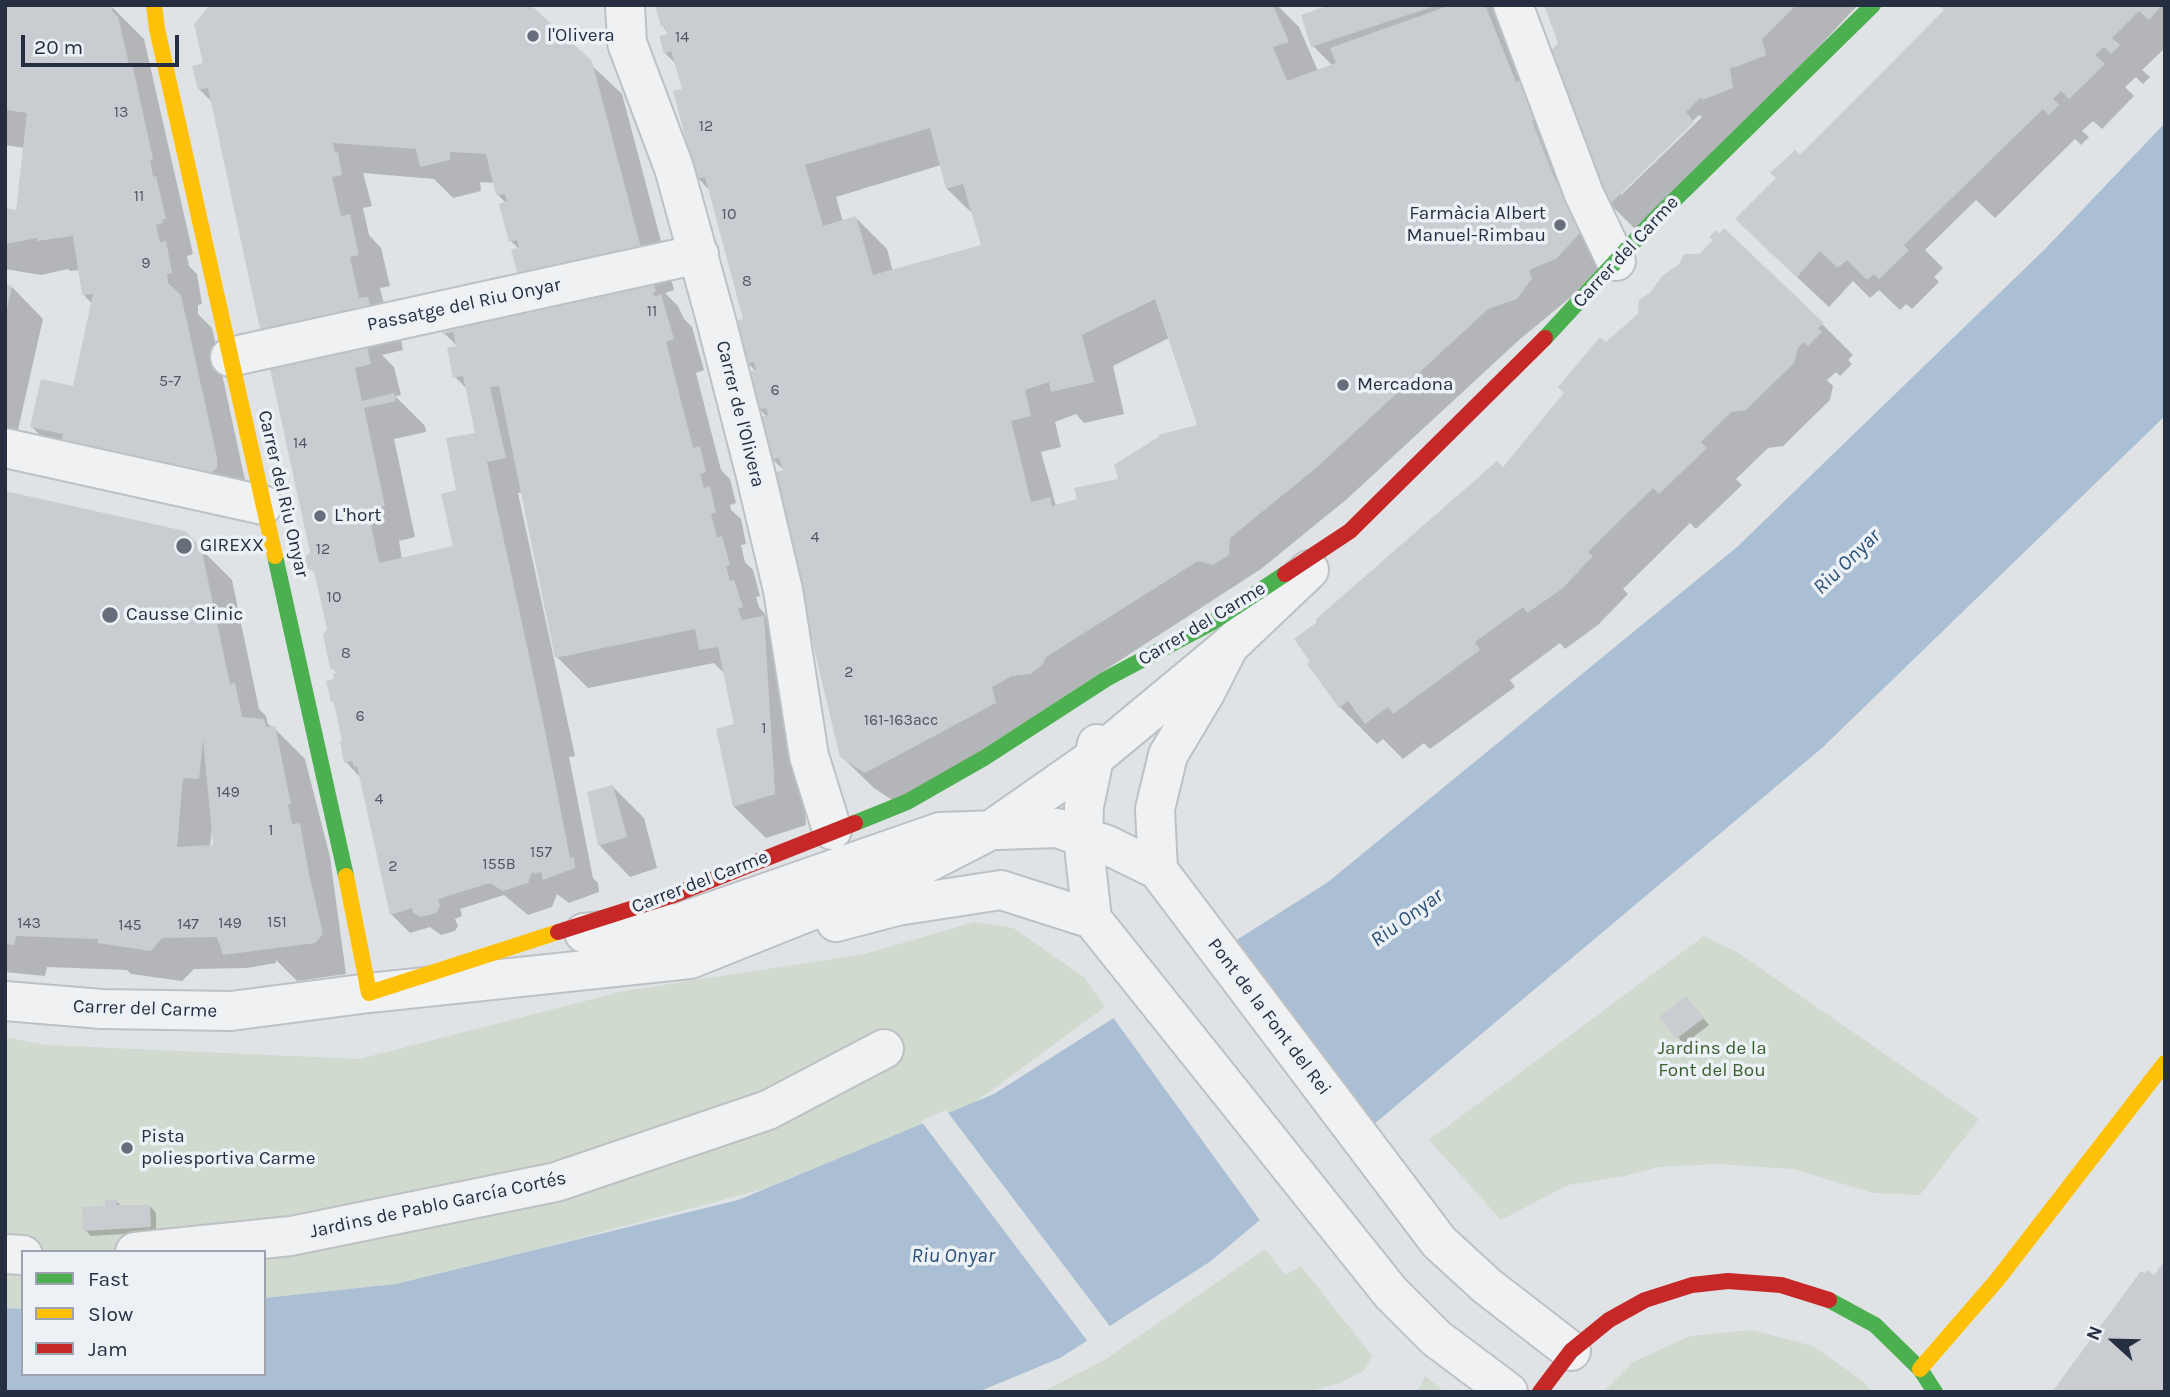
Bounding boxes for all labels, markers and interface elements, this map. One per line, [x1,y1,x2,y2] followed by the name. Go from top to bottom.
[24,21,182,65] scale bar
[547,25,615,47] place label: l'Olivera
[675,27,689,47] house number: 14
[525,28,541,44] marker: l'Olivera
[34,35,83,59] text: 20 m
[114,102,128,122] house number: 13
[699,116,713,136] house number: 12
[134,186,144,206] house number: 11
[1568,191,1684,313] street label: Carrer del Carme
[1406,203,1546,247] place label: Farmàcia Albert Manuel-Rimbau
[722,204,736,224] house number: 10
[1552,217,1568,233] marker: Farmàcia Albert Manuel-Rimbau
[141,253,151,273] house number: 9
[742,271,752,291] house number: 8
[365,273,563,337] street label: Passatge del Riu Onyar
[647,301,657,321] house number: 11
[711,338,769,490] street label: Carrer de l'Olivera
[159,371,181,391] house number: 5-7
[1357,374,1454,396] place label: Mercadona
[1335,377,1351,393] marker: Mercadona
[770,380,780,400] house number: 6
[253,408,313,580] street label: Carrer del Riu Onyar
[293,433,307,453] house number: 14
[334,505,381,527] place label: L'hort
[312,508,328,524] marker: L'hort
[1808,524,1886,600] water label: Riu Onyar
[811,527,819,547] house number: 4
[200,535,264,557] place label: GIREXX
[174,536,194,556] marker: GIREXX
[316,539,330,559] house number: 12
[1134,577,1270,671] street label: Carrer del Carme
[327,587,341,607] house number: 10
[126,604,243,626] place label: Causse Clinic
[100,605,120,625] marker: Causse Clinic
[341,643,351,663] house number: 8
[844,662,854,682] house number: 2
[355,706,365,726] house number: 6
[864,710,938,730] house number: 161-163acc
[761,718,767,738] house number: 1
[216,782,240,802] house number: 149
[375,789,383,809] house number: 4
[268,820,274,840] house number: 1
[530,842,552,862] house number: 157
[629,845,771,919] street label: Carrer del Carme
[482,854,516,874] house number: 155B
[388,856,398,876] house number: 2
[1366,883,1448,953] water label: Riu Onyar
[267,912,287,932] house number: 151
[17,913,41,933] house number: 143
[218,913,242,933] house number: 149
[177,914,199,934] house number: 147
[118,915,142,935] house number: 145
[1203,934,1335,1100] street label: Pont de la Font del Rei
[72,995,218,1023] street label: Carrer del Carme
[1657,1038,1767,1082] park label: Jardins de la Font del Bou
[141,1126,315,1170] place label: Pista poliesportiva Carme
[119,1140,135,1156] marker: Pista poliesportiva Carme
[308,1167,568,1243] street label: Jardins de Pablo García Cortés
[911,1243,995,1269] water label: Riu Onyar
[21,1250,266,1376] legend
[88,1267,129,1291] text: Fast
[88,1302,133,1326] text: Slow
[2079,1306,2149,1376] north arrow
[2082,1323,2107,1344] text: N
[88,1337,128,1361] text: Jam

